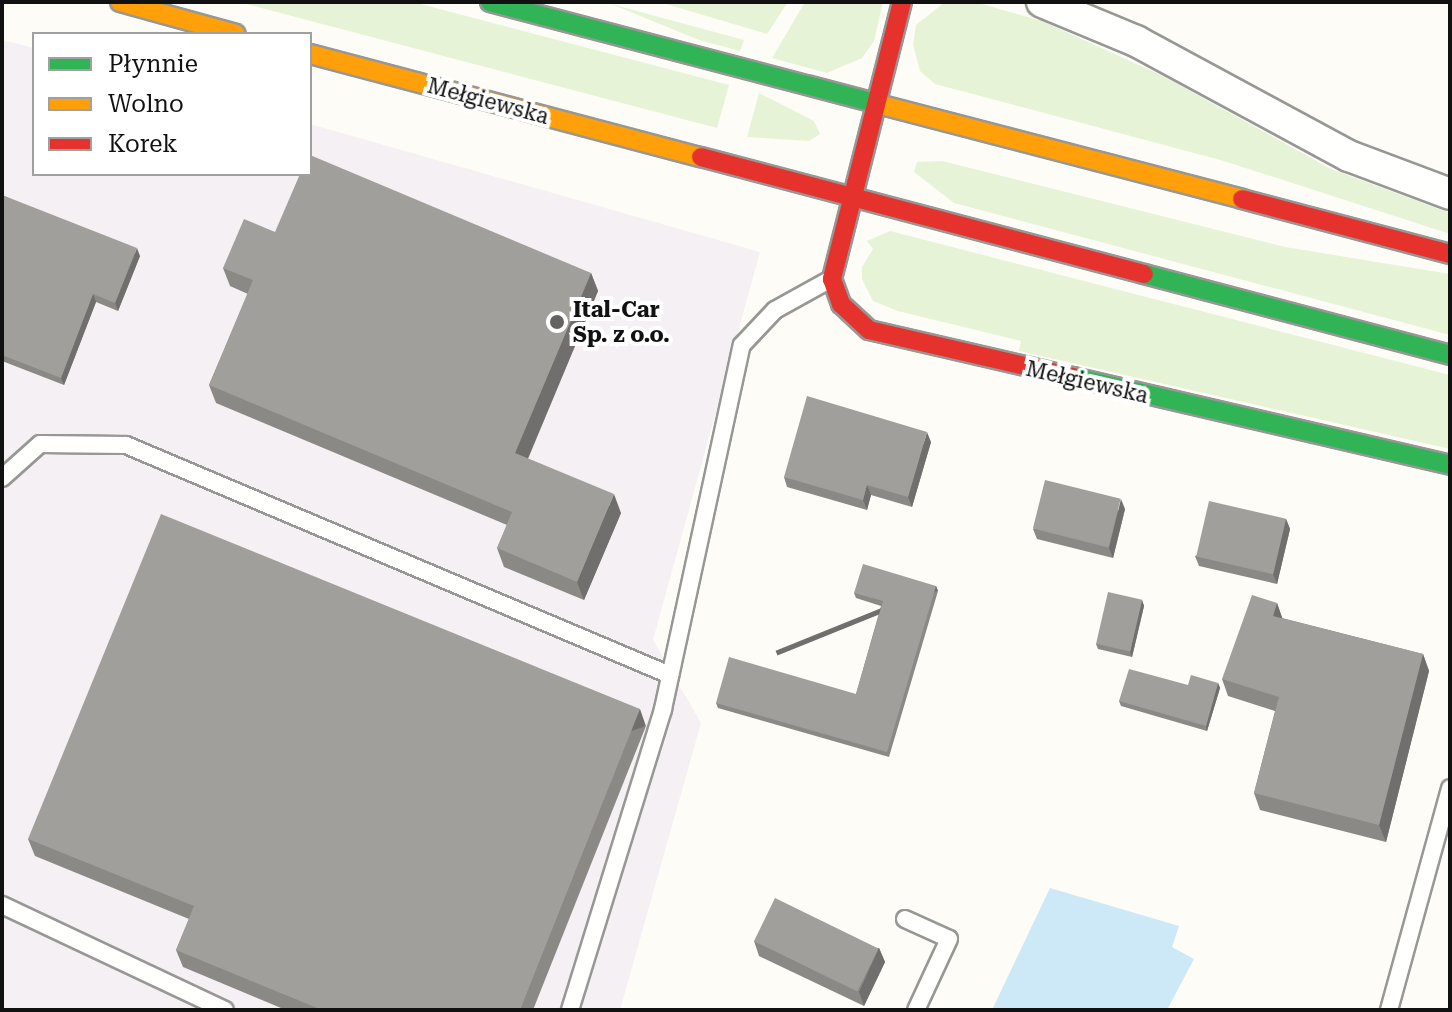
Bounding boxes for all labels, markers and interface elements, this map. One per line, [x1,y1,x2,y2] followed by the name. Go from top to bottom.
[32,32,312,176] legend
[108,50,198,78] text: Płynnie
[424,72,552,130] street label: Mełgiewska
[108,90,184,118] text: Wolno
[108,130,178,158] text: Korek
[573,296,670,348] place label: Ital-Car Sp. z o.o.
[548,313,566,331] marker: Ital-Car Sp. z o.o.
[1023,355,1151,409] street label: Mełgiewska

